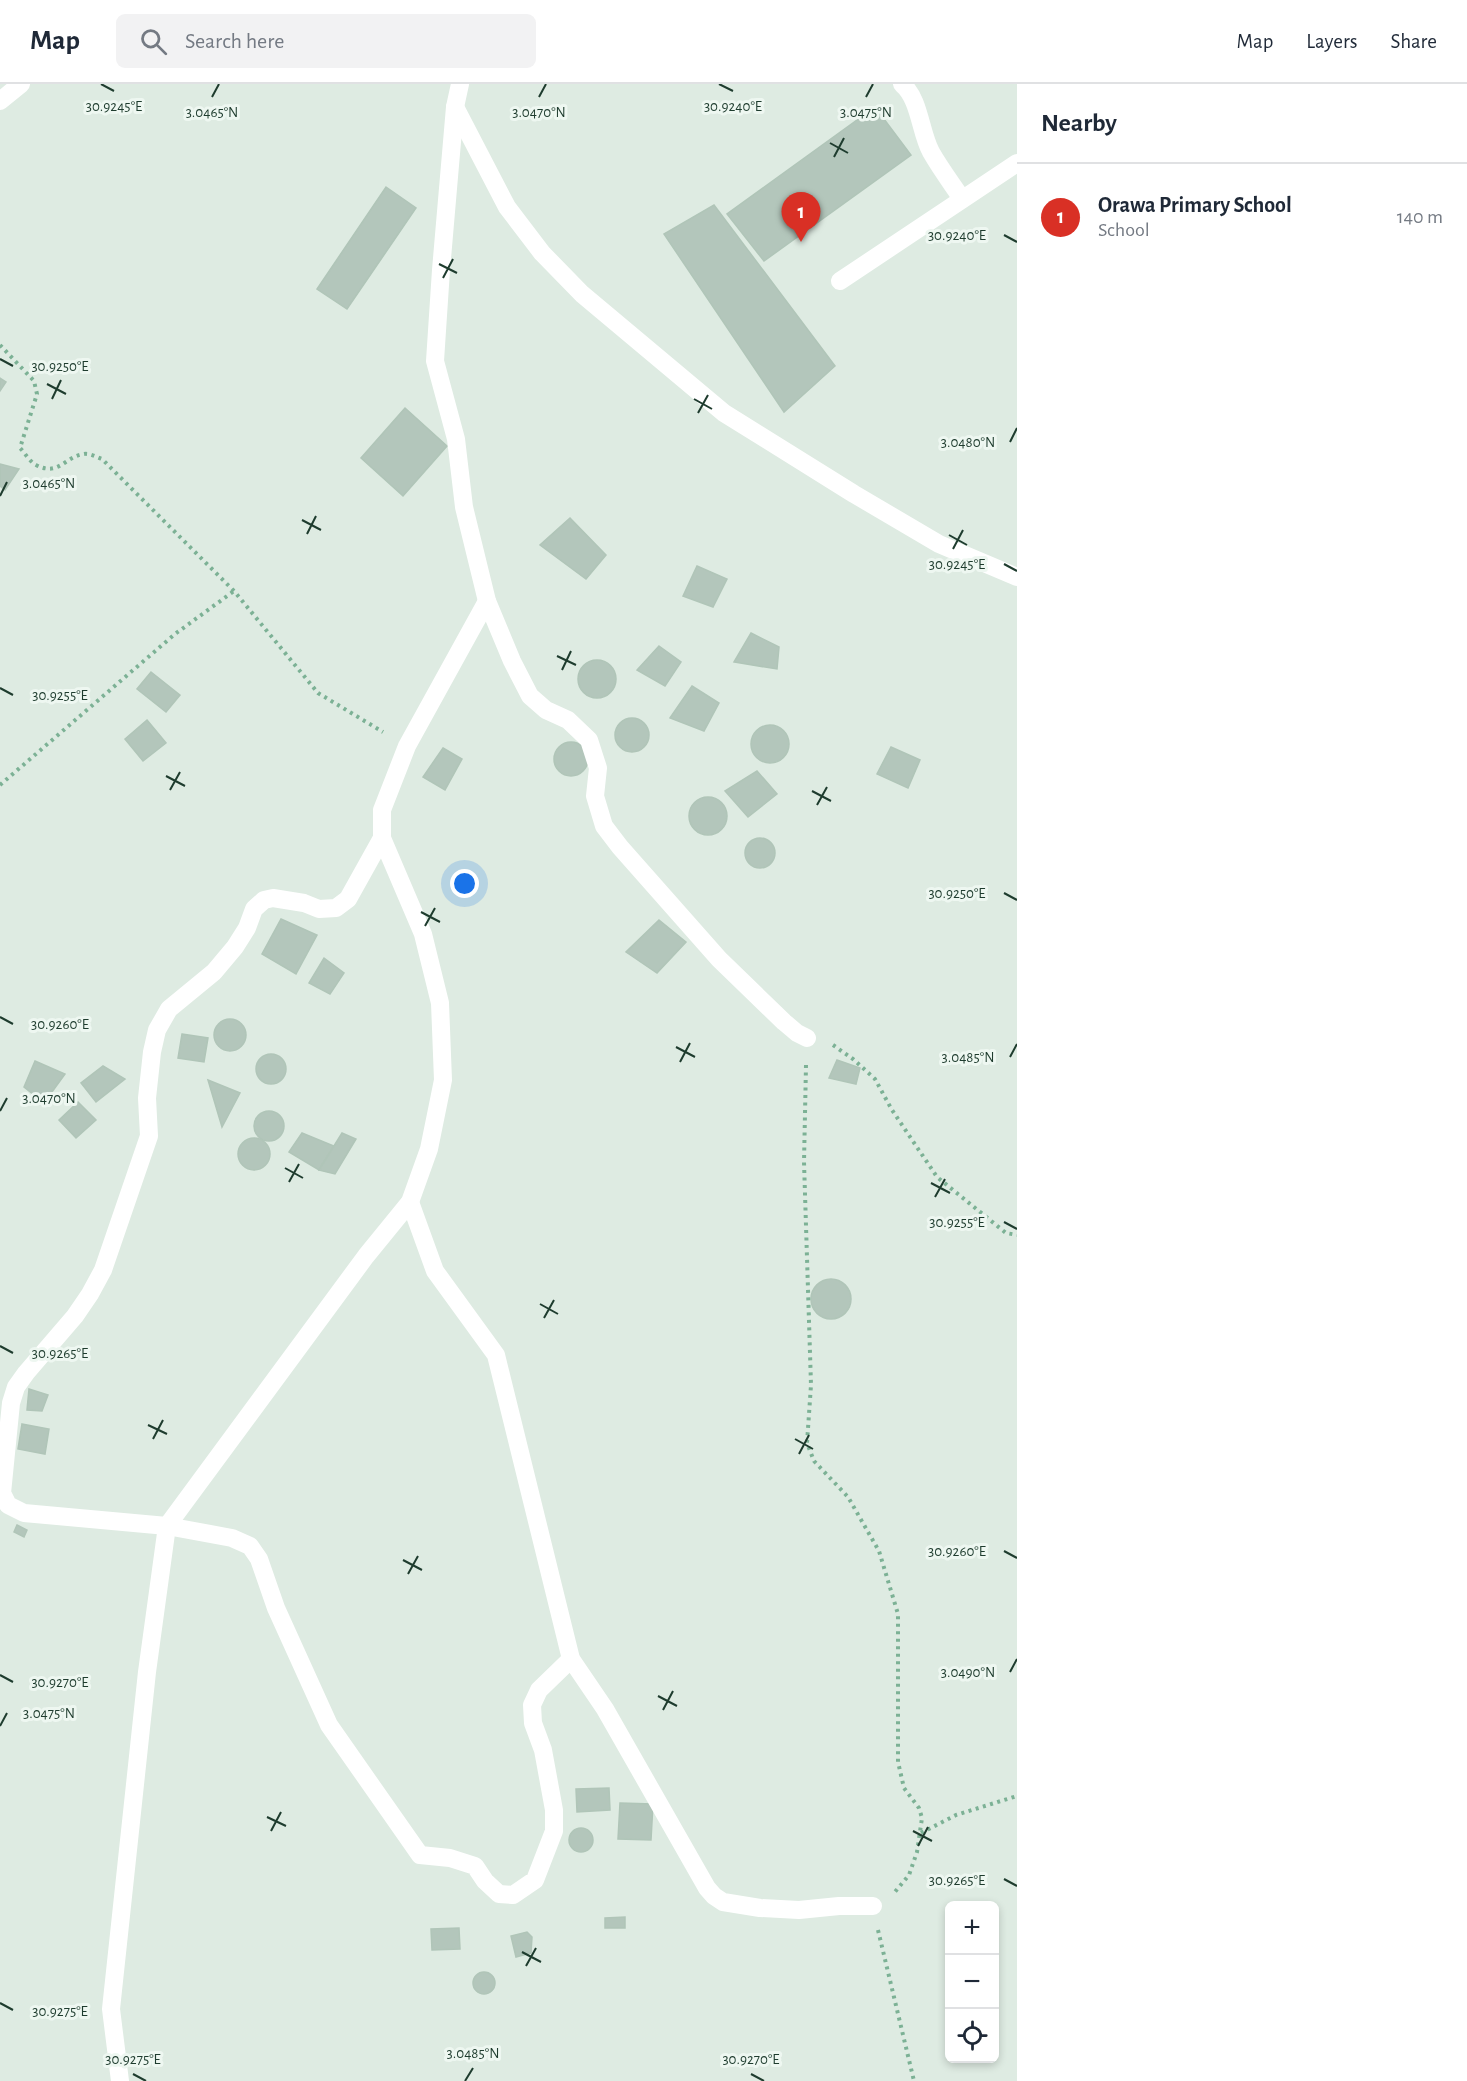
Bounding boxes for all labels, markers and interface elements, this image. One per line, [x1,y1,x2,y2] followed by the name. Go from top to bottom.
[116,14,536,68] search box
[137,25,170,58] icon: search
[30,27,80,55] text: Map
[185,30,284,52] text: Search here
[1237,31,1273,52] text: Map
[1306,31,1357,52] text: Layers
[1390,31,1437,52] text: Share
[86,99,142,114] text: 30.9245°E
[704,99,762,114] text: 30.9240°E
[186,105,238,120] text: 3.0465°N
[512,105,566,120] text: 3.0470°N
[840,105,892,120] text: 3.0475°N
[1041,110,1117,136] text: Nearby
[782,192,820,242] pin: 1
[1098,194,1292,216] text: Orawa Primary School
[1057,207,1064,227] text: 1
[1397,207,1443,227] text: 140 m
[1098,220,1150,240] text: School
[928,228,986,243] text: 30.9240°E
[31,359,89,374] text: 30.9250°E
[941,435,995,450] text: 3.0480°N
[23,476,75,491] text: 3.0465°N
[929,557,985,572] text: 30.9245°E
[32,688,88,703] text: 30.9255°E
[450,869,479,898] your location
[928,886,986,901] text: 30.9250°E
[31,1017,89,1032] text: 30.9260°E
[942,1050,994,1065] text: 3.0485°N
[22,1091,76,1106] text: 3.0470°N
[929,1215,985,1230] text: 30.9255°E
[32,1346,88,1361] text: 30.9265°E
[928,1544,986,1559] text: 30.9260°E
[941,1665,995,1680] text: 3.0490°N
[31,1675,89,1690] text: 30.9270°E
[23,1706,75,1721] text: 3.0475°N
[929,1873,985,1888] text: 30.9265°E
[945,1901,999,2063] map controls
[945,1901,999,1955] button: +
[945,1955,999,2009] button: −
[32,2004,88,2019] text: 30.9275°E
[945,2009,999,2063] button: locate
[447,2046,499,2061] text: 3.0485°N
[105,2052,161,2067] text: 30.9275°E
[722,2052,780,2067] text: 30.9270°E

